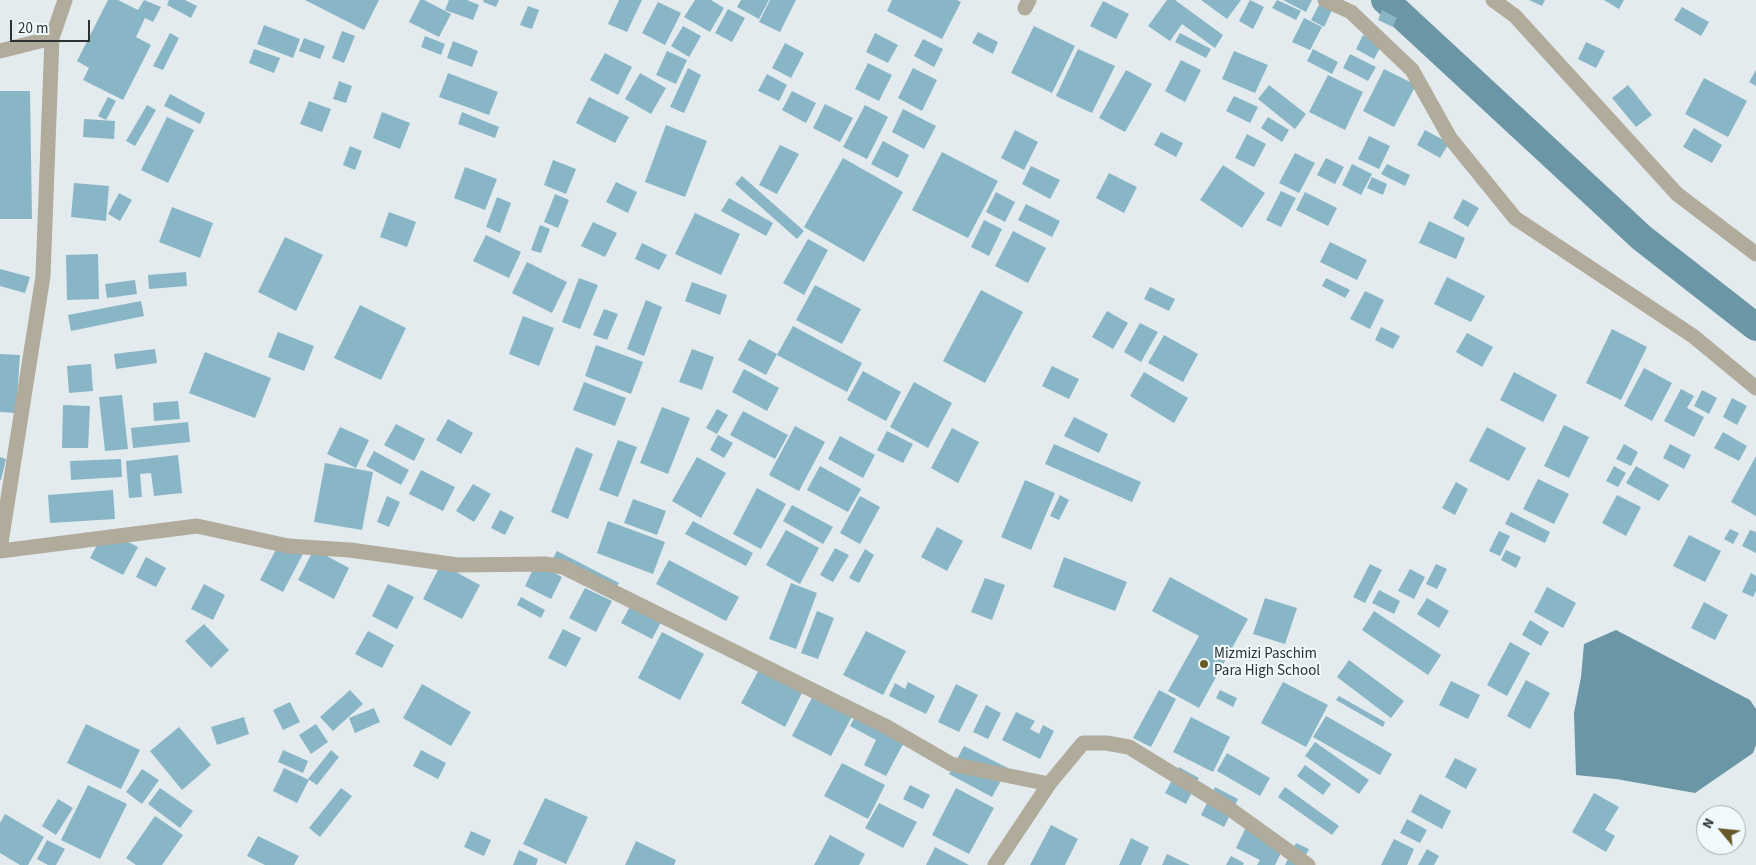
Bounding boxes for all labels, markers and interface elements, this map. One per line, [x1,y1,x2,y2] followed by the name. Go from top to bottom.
[12,10,92,42] scale bar
[18,18,48,39] text: 20 m
[1214,646,1320,681] place label: Mizmizi Paschim Para High School
[1198,658,1210,670] marker: Mizmizi Paschim Para High School
[1696,805,1746,855] north arrow
[1698,815,1720,832] text: N

